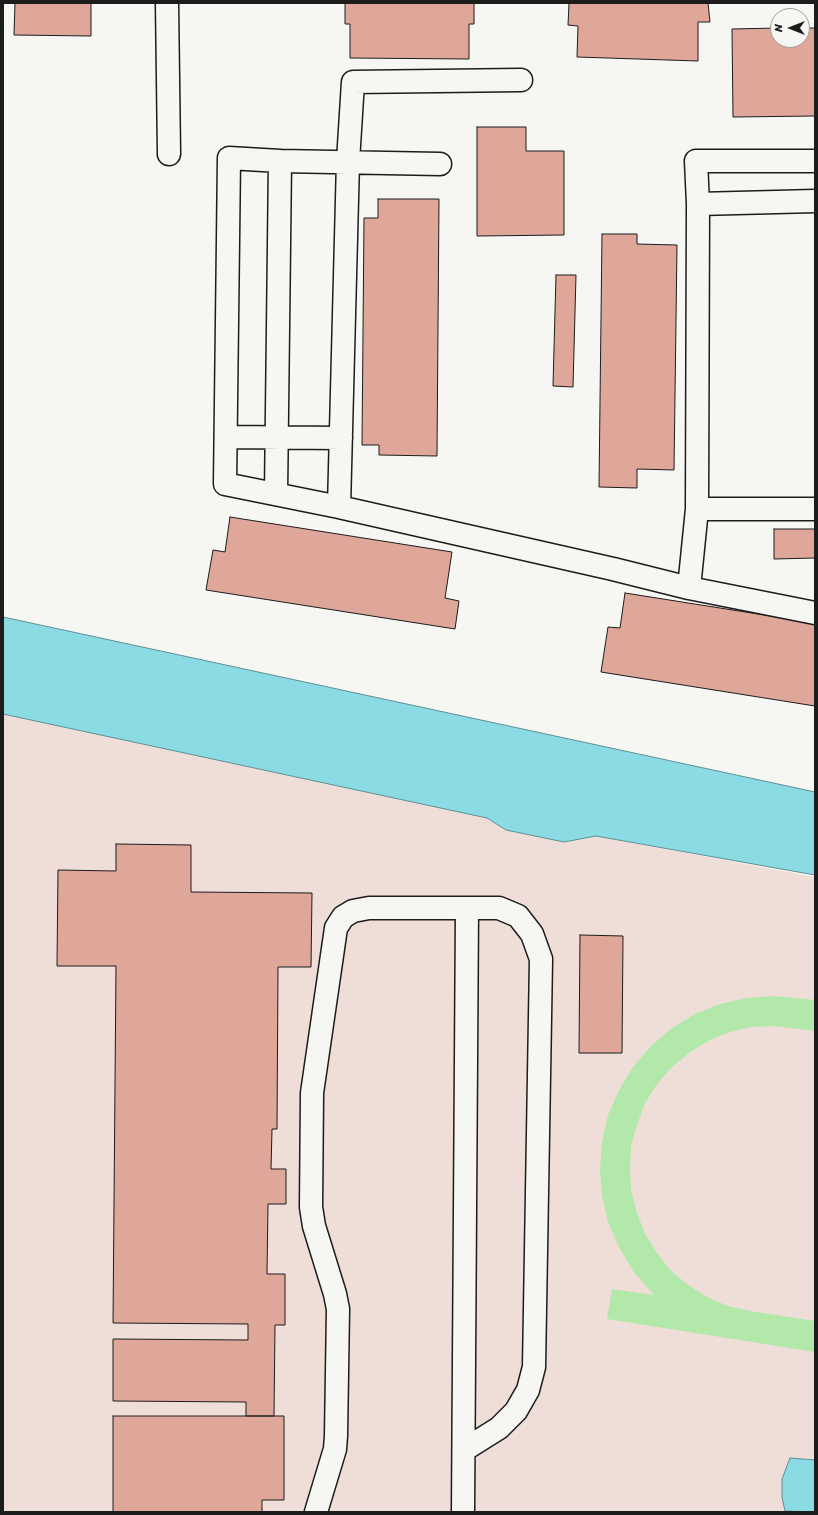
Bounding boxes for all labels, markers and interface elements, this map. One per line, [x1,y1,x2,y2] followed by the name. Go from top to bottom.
[770,8,810,48] north arrow
[769,24,788,32] text: N

